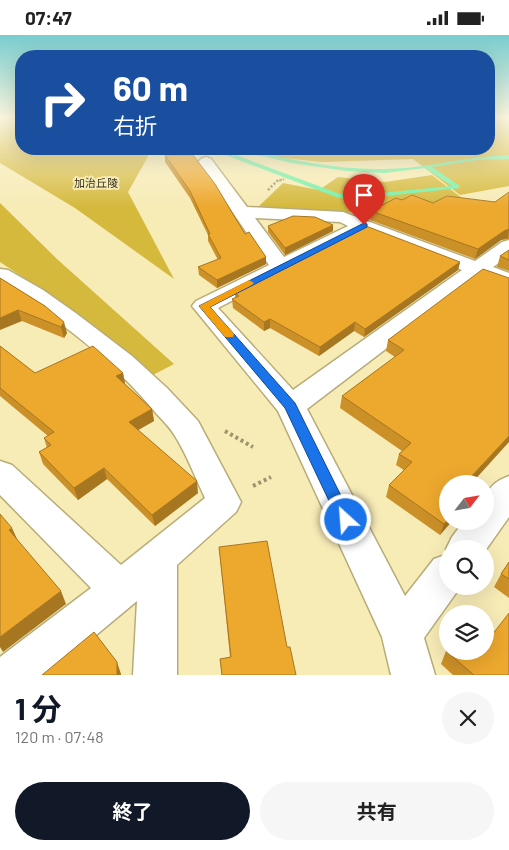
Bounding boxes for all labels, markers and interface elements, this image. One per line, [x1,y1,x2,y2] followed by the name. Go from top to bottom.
[25,6,72,29] text: 07:47
[113,66,188,108] text: 60 m
[30,70,95,135] icon: right
[113,112,157,138] text: 右折
[343,174,385,225] pin
[74,176,118,189] park label: 加治丘陵
[350,181,378,209] icon: arrive
[439,475,494,530] north arrow
[439,475,494,660] map controls
[319,493,371,545] position arrow
[439,540,494,595] button: search
[439,605,494,660] button: layers
[15,690,62,726] text: 1 分
[442,692,494,744] button: close
[15,727,104,746] text: 120 m · 07:48
[15,782,250,840] button: 終了
[260,782,494,840] button: 共有

